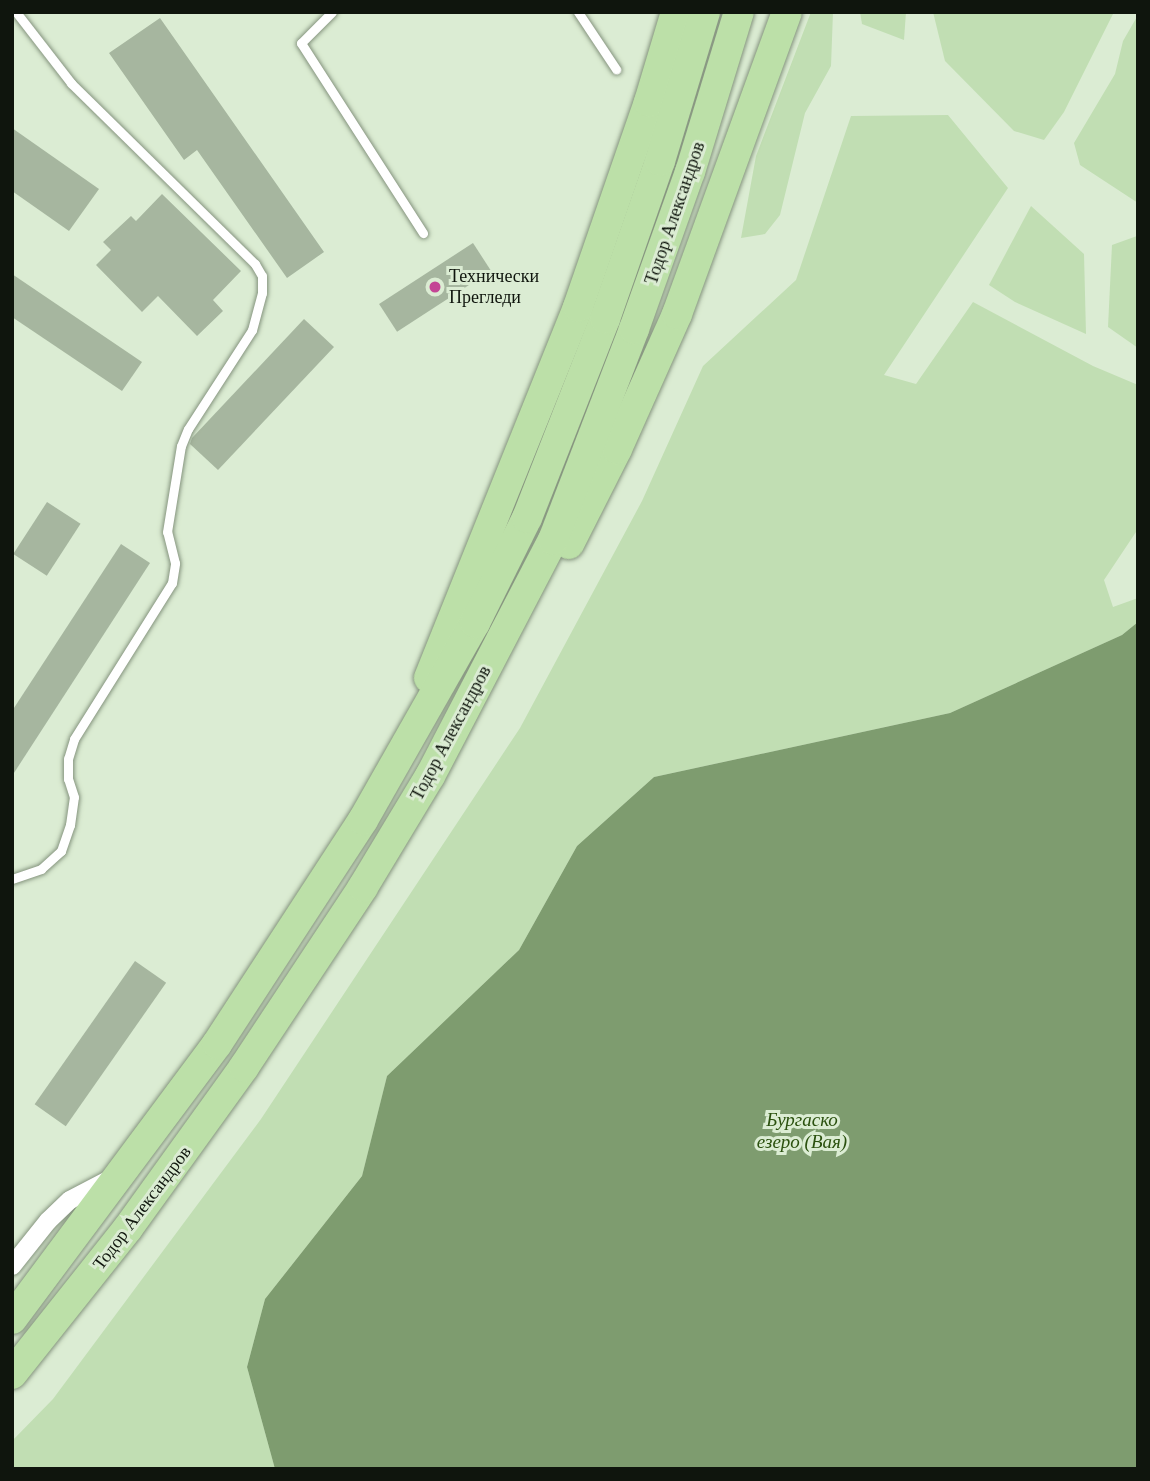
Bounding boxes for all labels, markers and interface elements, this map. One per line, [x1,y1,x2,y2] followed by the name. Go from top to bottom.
[640,139,710,287] street label: Тодор Александров
[449,266,539,308] place label: Технически Прегледи
[427,279,443,295] marker: Технически Прегледи
[406,662,496,804] street label: Тодор Александров
[757,1109,847,1153] water label: Бургаско езеро (Вая)
[88,1142,196,1274] street label: Тодор Александров

